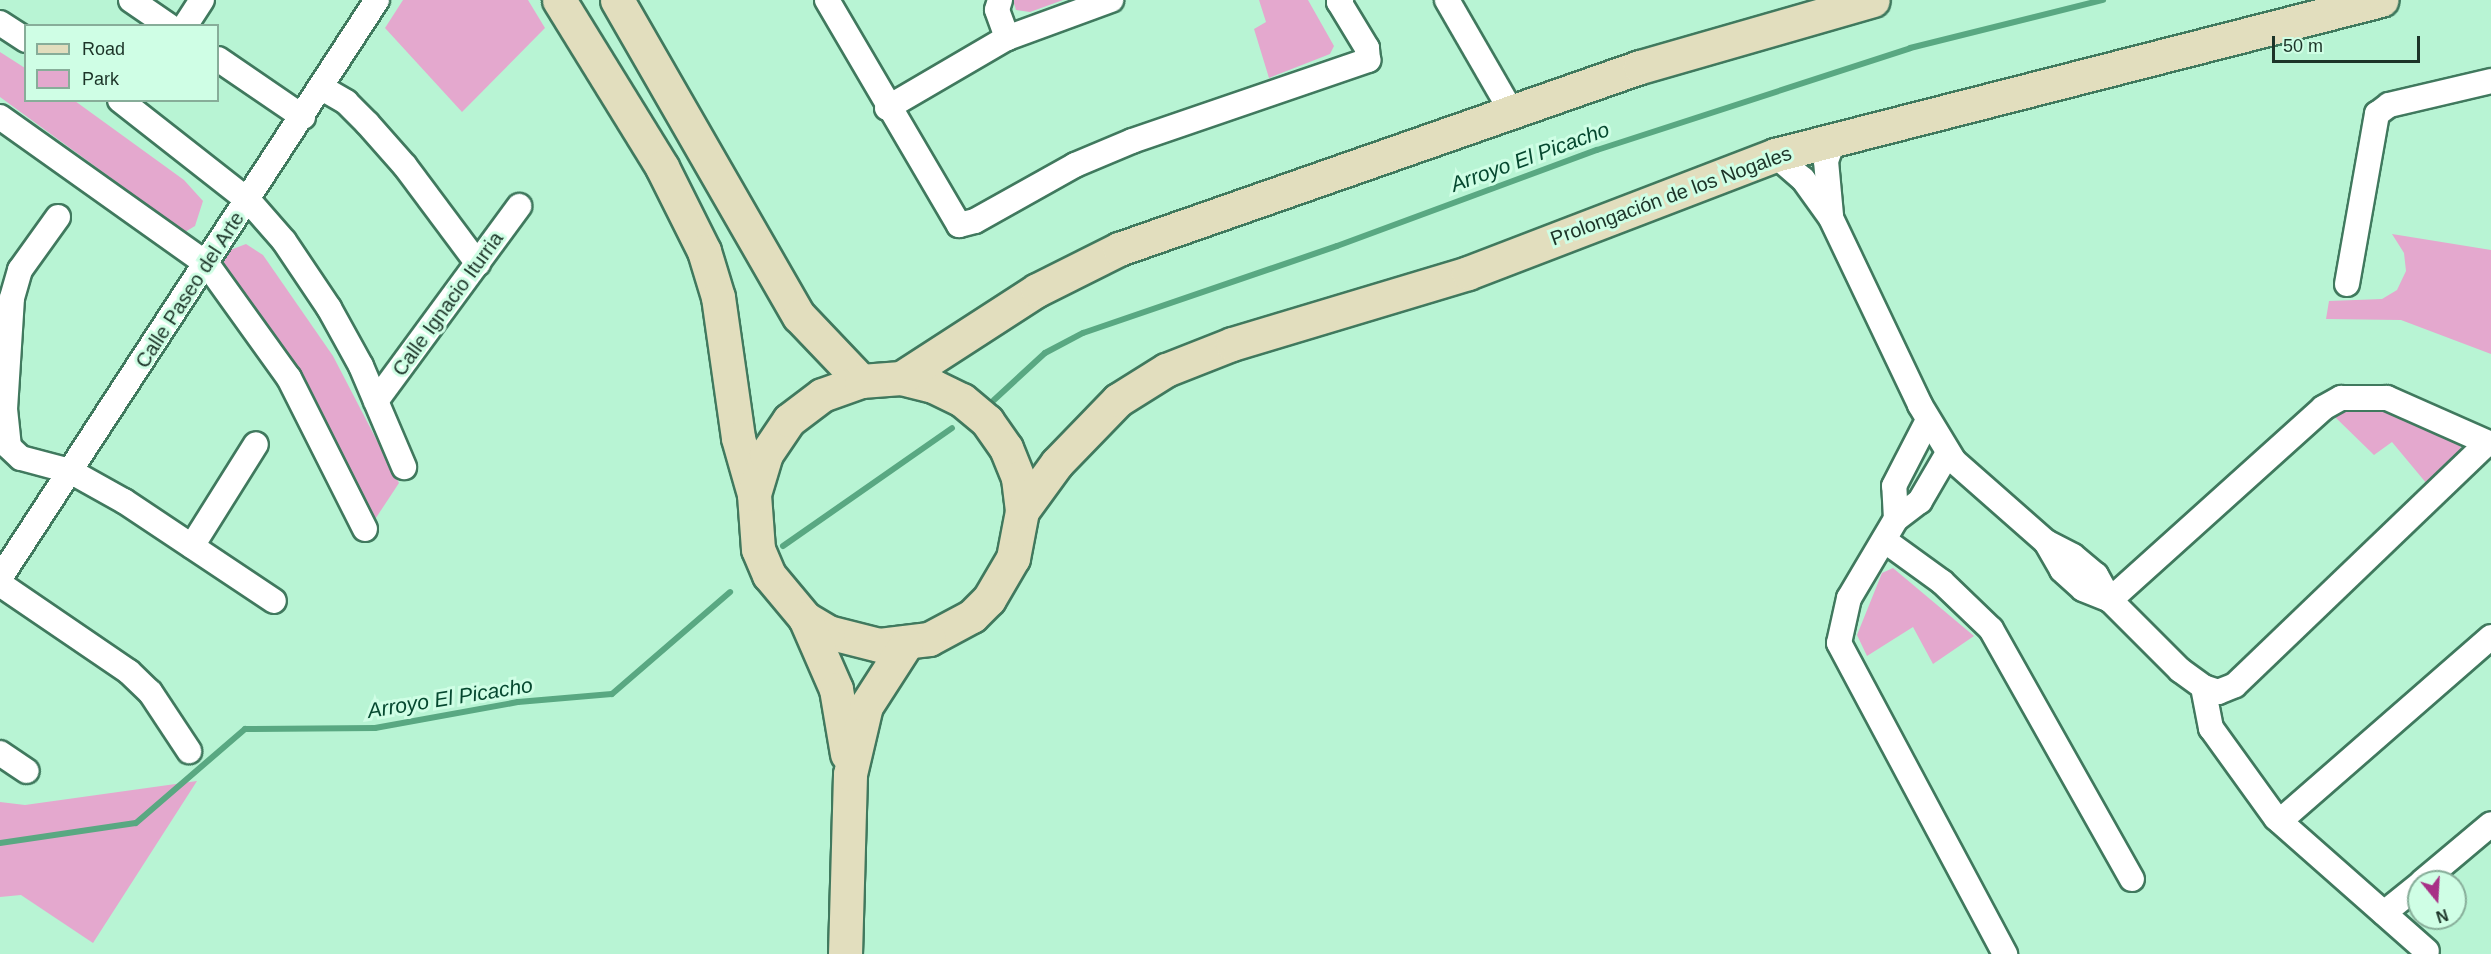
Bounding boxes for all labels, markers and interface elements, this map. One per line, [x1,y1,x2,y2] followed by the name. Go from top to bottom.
[24,24,219,102] legend
[2275,24,2424,62] scale bar
[2283,36,2323,56] text: 50 m
[82,39,125,59] text: Road
[82,69,119,89] text: Park
[1447,117,1613,197] water label: Arroyo El Picacho
[1547,141,1795,251] street label: Prolongación de los Nogales
[130,207,250,373] street label: Calle Paseo del Arte
[388,227,508,381] street label: Calle Ignacio Iturria
[366,673,534,723] water label: Arroyo El Picacho
[2407,870,2467,930] north arrow
[2434,906,2450,926] text: N

